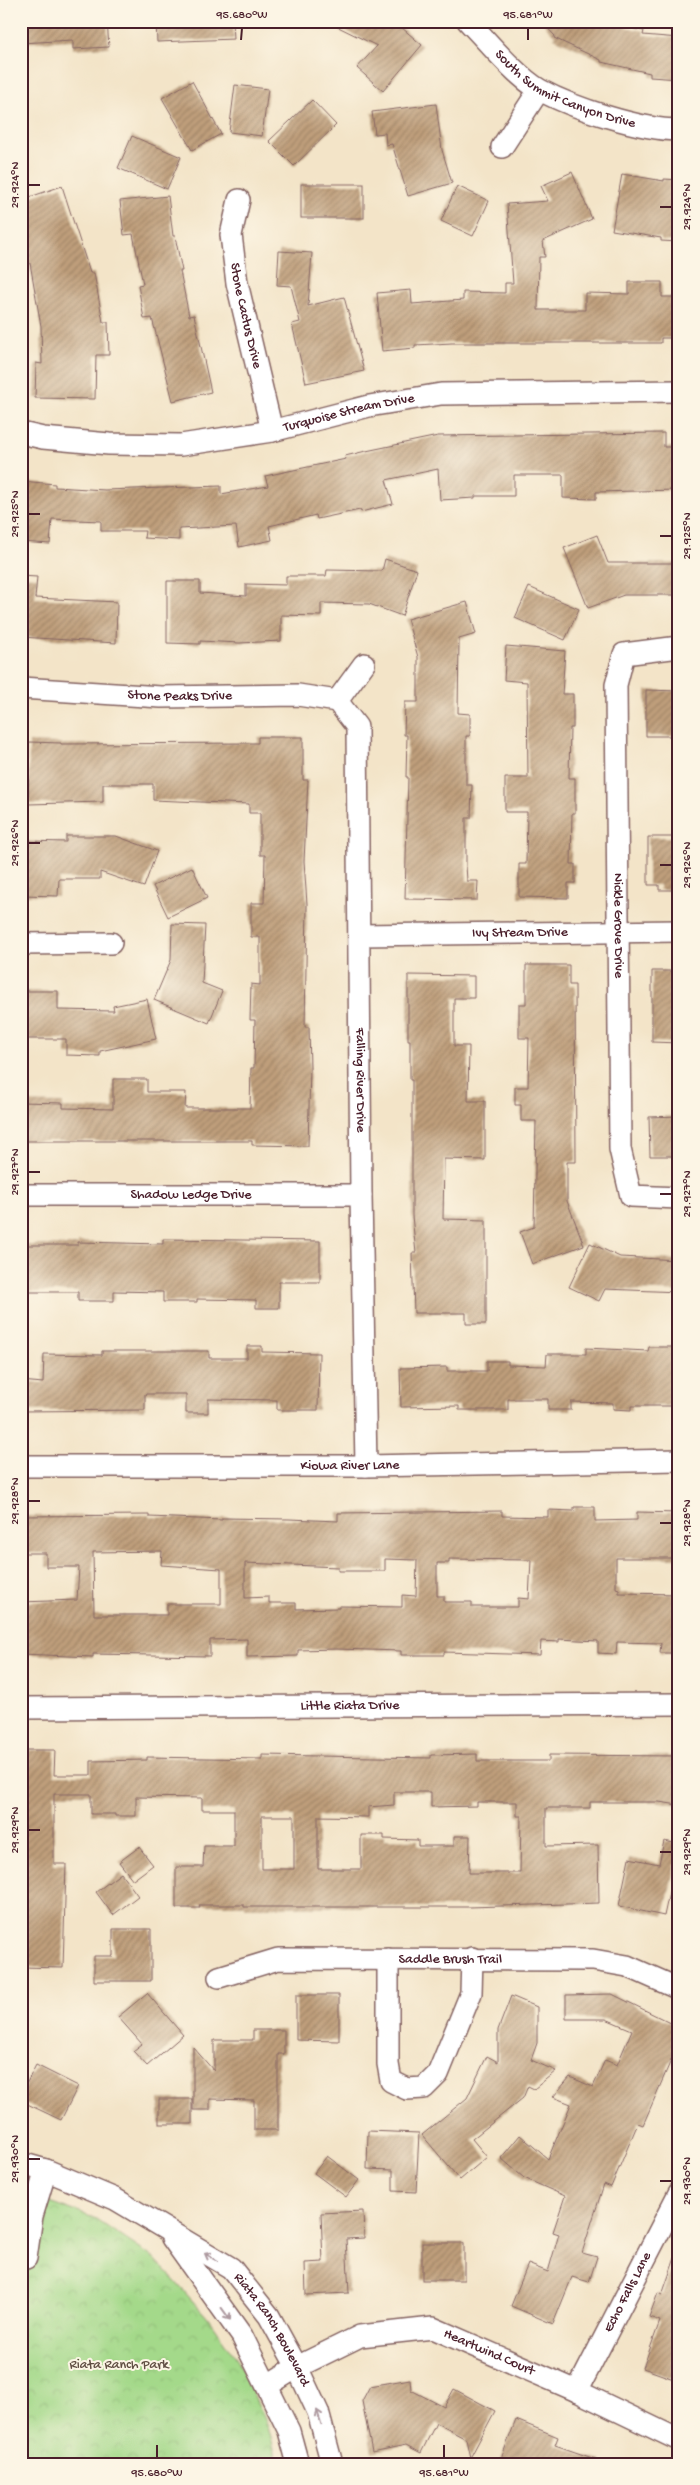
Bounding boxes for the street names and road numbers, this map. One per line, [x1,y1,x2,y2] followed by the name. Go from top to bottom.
[491,46,638,133] street label: South Summit Canyon Drive
[226,262,266,371] street label: Stone Cactus Drive
[281,390,416,436] street label: Turquoise Stream Drive
[127,686,233,706] street label: Stone Peaks Drive
[609,873,627,979] street label: Nickle Grove Drive
[472,924,569,942] street label: Ivy Stream Drive
[351,1027,369,1133] street label: Falling River Drive
[130,1187,252,1204] street label: Shadow Ledge Drive
[301,1457,400,1475] street label: Kiowa River Lane
[301,1697,400,1715] street label: Little Riata Drive
[399,1951,502,1968] street label: Saddle Brush Trail
[600,2249,656,2335] street label: Echo Falls Lane
[230,2270,314,2391] street label: Riata Ranch Boulevard
[441,2325,539,2380] street label: Heartwind Court

